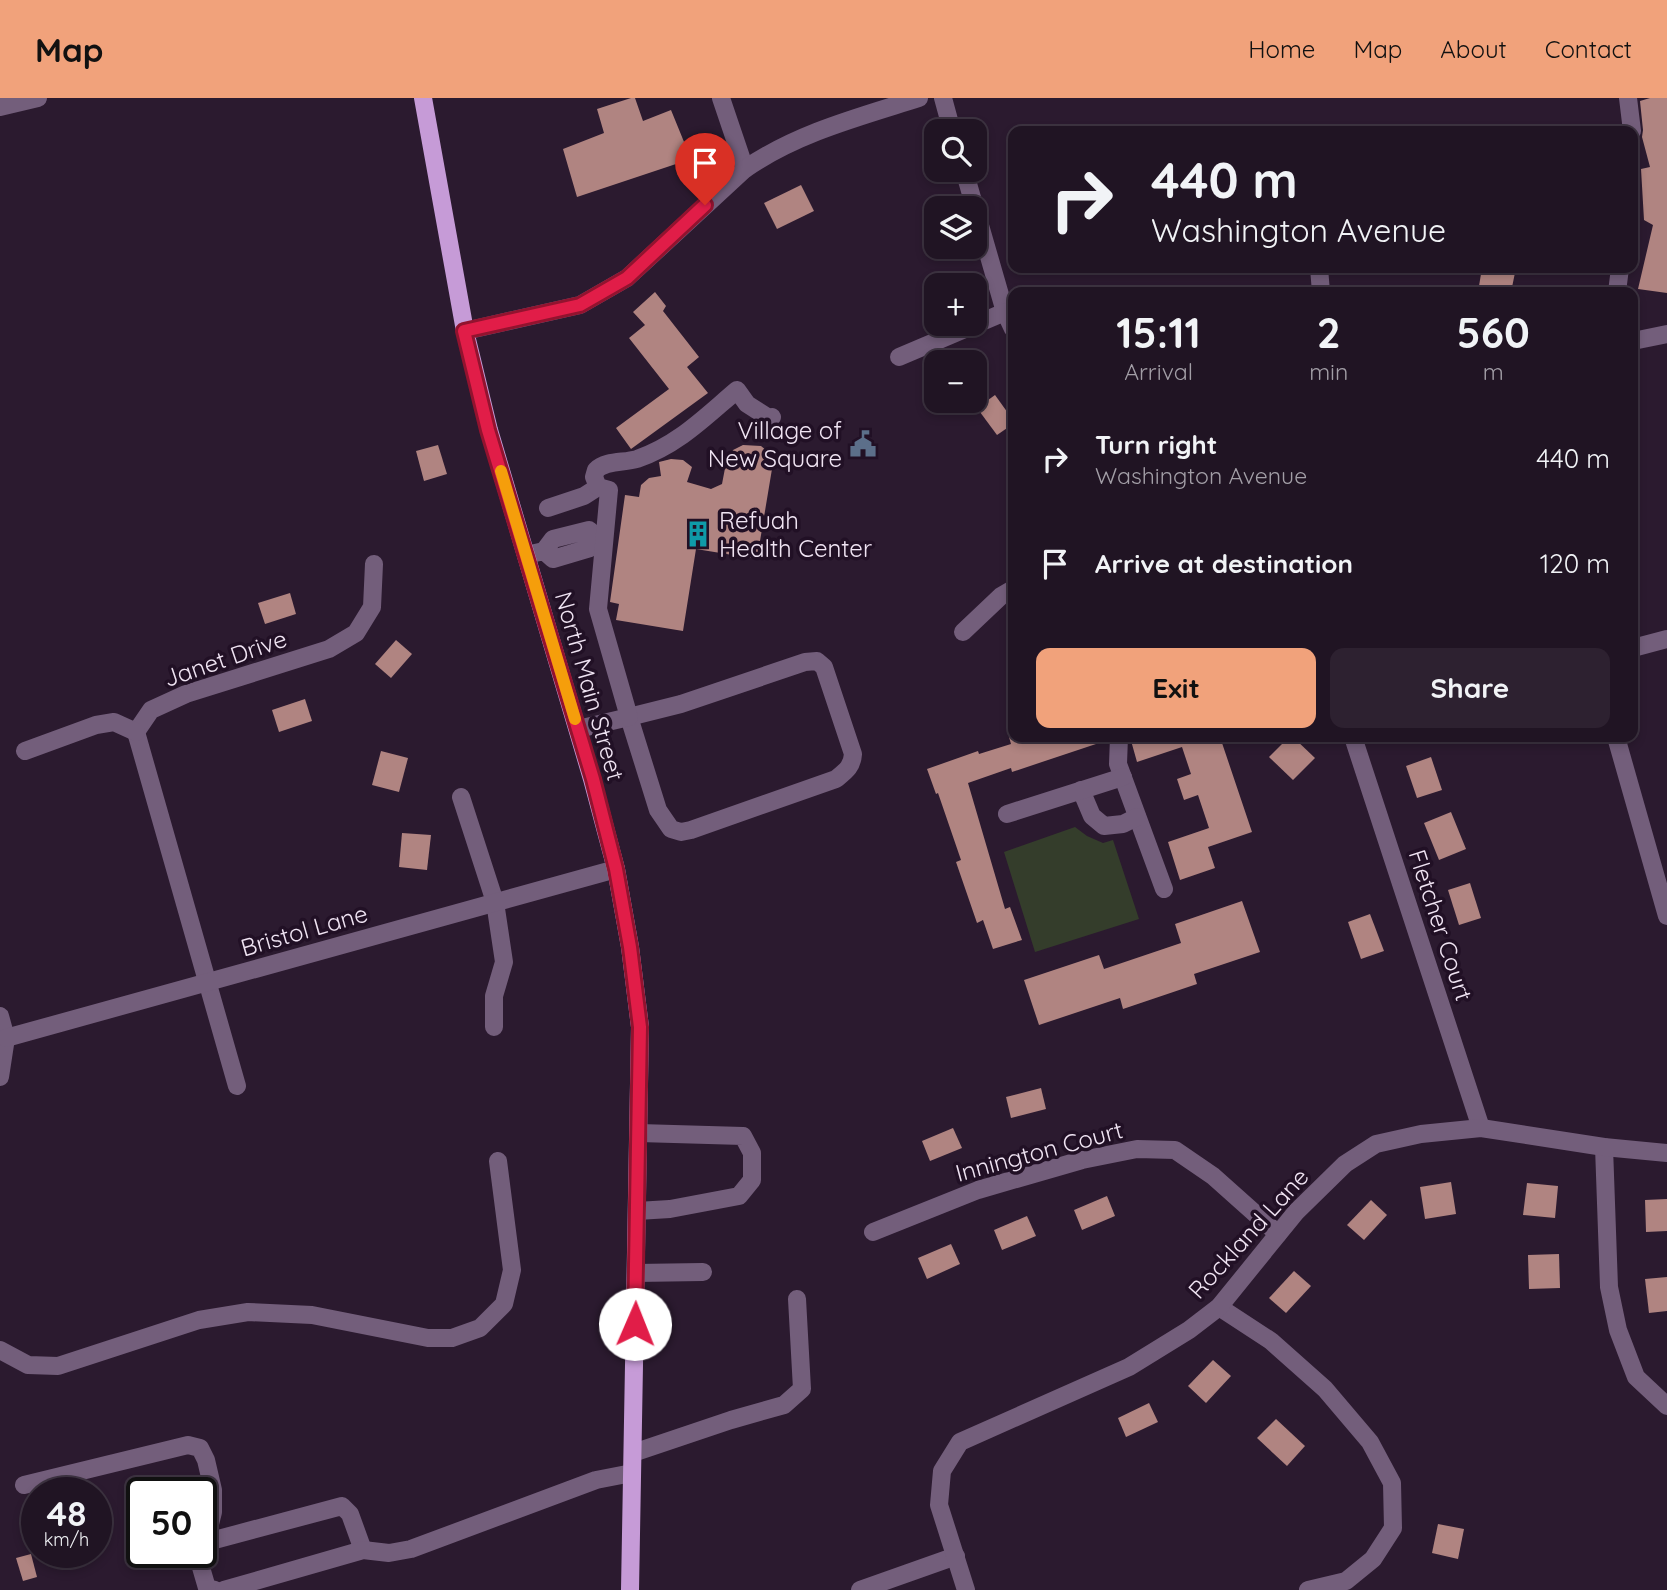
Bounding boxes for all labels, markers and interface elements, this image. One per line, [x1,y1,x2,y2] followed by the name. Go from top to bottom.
[35,29,103,70] text: Map
[1248,34,1315,64] text: Home
[1353,34,1402,64] text: Map
[1440,34,1507,64] text: About
[1545,34,1632,64] text: Contact
[924,119,987,413] map controls
[924,119,987,182] button: search
[675,133,735,205] pin
[686,144,724,182] icon: arrive
[1151,149,1298,210] text: 440 m
[1036,154,1127,245] icon: right
[924,196,987,259] button: layers
[1151,210,1446,250] text: Washington Avenue
[924,273,987,336] button: +
[1116,306,1201,359] text: 15:11
[1317,306,1341,359] text: 2
[1457,306,1530,359] text: 560
[924,350,987,413] button: −
[1124,357,1193,386] text: Arrival
[1309,357,1348,386] text: min
[1483,357,1504,386] text: m
[708,415,842,473] place label: Village of New Square
[1095,428,1217,461] text: Turn right
[848,429,878,459] public building icon: Village of New Square
[1036,440,1074,478] icon: right
[1536,442,1610,475] text: 440 m
[1095,461,1307,490] text: Washington Avenue
[719,505,872,563] place label: Refuah Health Center
[683,519,713,549] building icon: Refuah Health Center
[1036,545,1074,583] icon: arrive
[1095,547,1353,580] text: Arrive at destination
[1540,547,1610,580] text: 120 m
[549,588,631,784] street label: North Main Street
[160,623,290,693] street label: Janet Drive
[1036,648,1316,728] button: Exit
[1330,648,1610,728] button: Share
[1402,846,1480,1004] street label: Fletcher Court
[237,898,371,962] street label: Bristol Lane
[952,1114,1126,1188] street label: Innington Court
[1182,1162,1314,1304] street label: Rockland Lane
[598,1287,672,1361] position arrow
[126,1477,217,1568] speed limit sign: 50
[47,1491,86,1535] text: 48
[44,1528,89,1551] text: km/h

